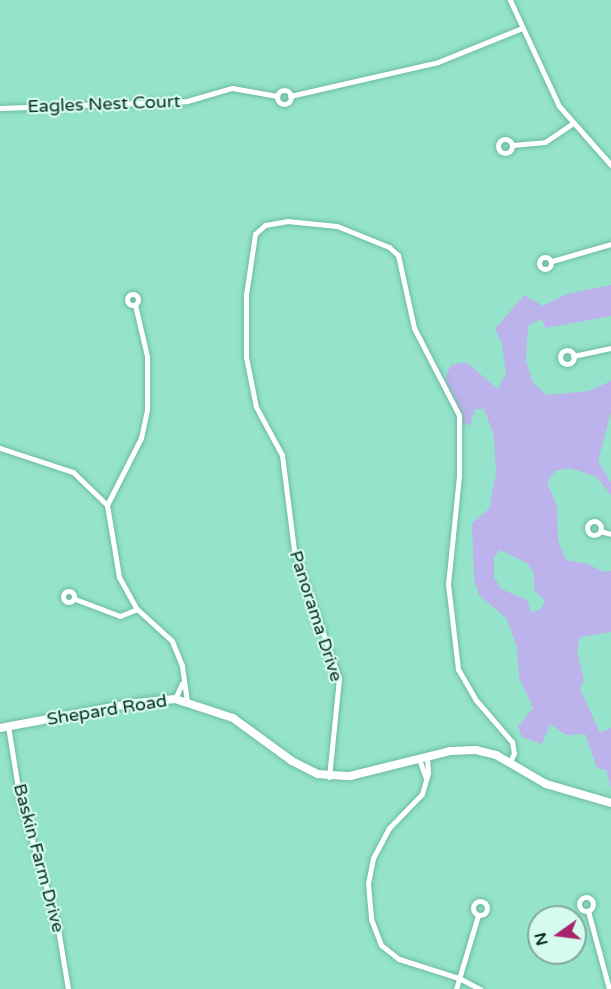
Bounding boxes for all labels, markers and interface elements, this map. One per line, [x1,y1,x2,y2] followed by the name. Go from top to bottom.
[27,91,181,117] street label: Eagles Nest Court
[285,548,347,684] street label: Panorama Drive
[45,690,169,730] street label: Shepard Road
[9,781,69,935] street label: Baskin Farm Drive
[527,905,587,965] north arrow
[530,930,553,948] text: N

